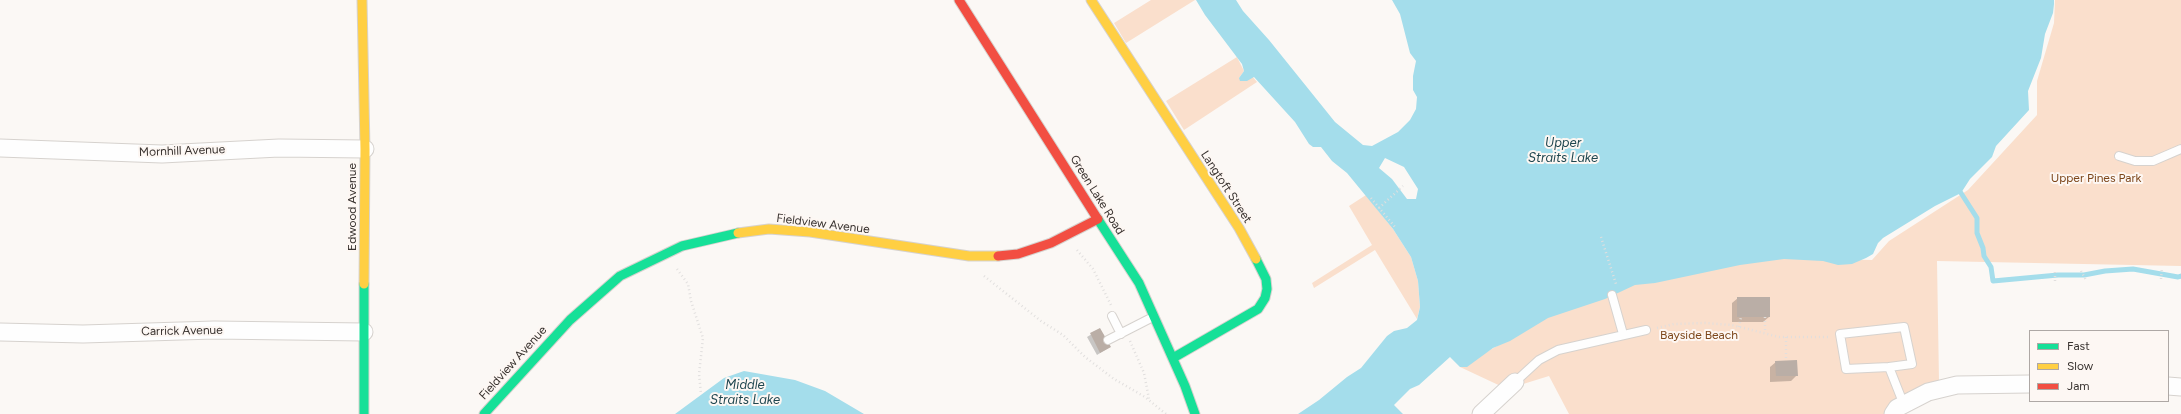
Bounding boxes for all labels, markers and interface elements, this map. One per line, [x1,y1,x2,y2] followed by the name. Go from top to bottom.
[1528,135,1598,166] water label: Upper Straits Lake
[139,142,225,160] street label: Mornhill Avenue
[1197,148,1255,226] street label: Langtoft Street
[1067,153,1127,237] street label: Green Lake Road
[345,163,359,251] street label: Edwood Avenue
[2051,171,2141,185] park label: Upper Pines Park
[776,211,870,237] street label: Fieldview Avenue
[141,323,223,339] street label: Carrick Avenue
[476,323,550,403] street label: Fieldview Avenue
[1660,328,1738,342] park label: Bayside Beach
[2029,330,2169,402] legend
[2067,339,2090,353] text: Fast
[2067,359,2093,373] text: Slow
[710,377,780,408] water label: Middle Straits Lake
[2067,379,2090,393] text: Jam

